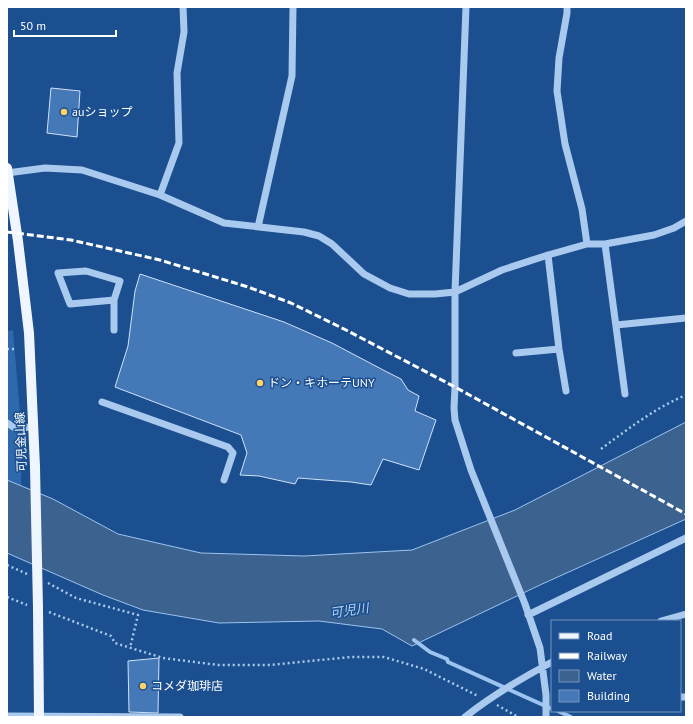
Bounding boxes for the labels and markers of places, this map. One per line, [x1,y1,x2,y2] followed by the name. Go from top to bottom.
[72,104,132,119] place label: auショップ
[59,107,69,117] marker: auショップ
[268,375,375,390] place label: ドン・キホーテUNY
[255,378,265,388] marker: ドン・キホーテUNY
[151,678,223,693] place label: コメダ珈琲店
[138,681,148,691] marker: コメダ珈琲店

